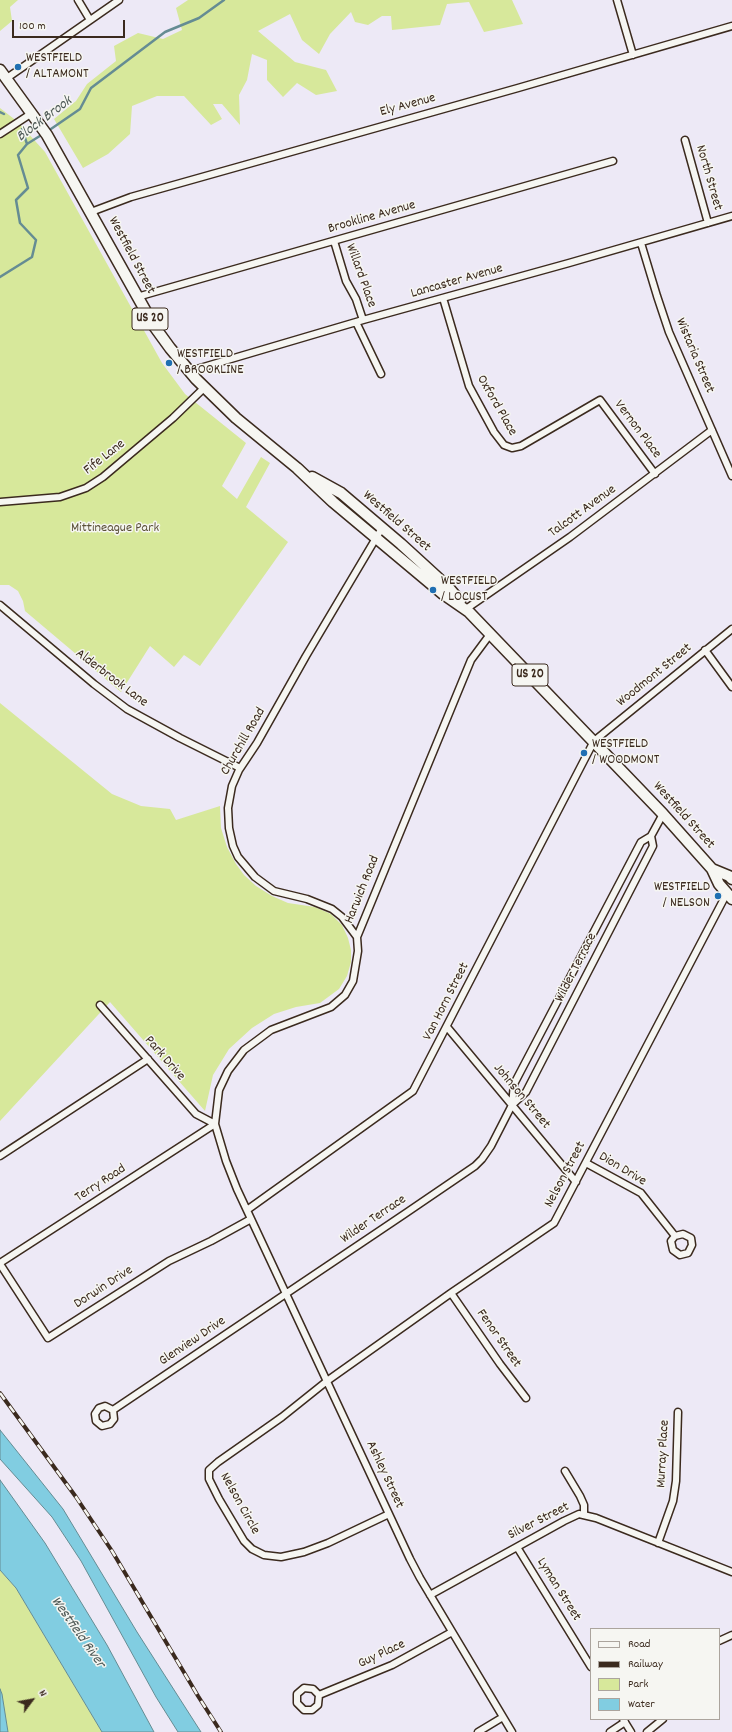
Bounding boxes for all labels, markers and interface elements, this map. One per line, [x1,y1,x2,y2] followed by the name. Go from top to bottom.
[14,12,127,38] scale bar
[19,18,46,35] text: 100 m
[26,51,89,84] place label: WESTFIELD / ALTAMONT
[13,62,23,72] marker: WESTFIELD / ALTAMONT
[378,91,438,121] street label: Ely Avenue
[14,93,76,147] water label: Block Brook
[691,143,725,213] street label: North Street
[326,198,418,238] street label: Brookline Avenue
[104,215,158,297] street label: Westfield Street
[341,242,379,310] street label: Willard Place
[409,261,505,303] street label: Lancaster Avenue
[132,308,168,330] road number: US 20
[671,316,717,396] street label: Wistaria Street
[177,347,244,380] place label: WESTFIELD / BROOKLINE
[164,358,174,368] marker: WESTFIELD / BROOKLINE
[472,373,520,439] street label: Oxford Place
[610,398,664,462] street label: Vernon Place
[81,437,129,479] street label: Fife Lane
[546,482,620,542] street label: Talcott Avenue
[358,488,434,556] street label: Westfield Street
[71,521,159,537] park label: Mittineague Park
[441,574,497,606] place label: WESTFIELD / LOCUST
[428,585,438,595] marker: WESTFIELD / LOCUST
[614,641,696,711] street label: Woodmont Street
[71,646,151,712] street label: Alderbrook Lane
[512,664,548,686] road number: US 20
[218,705,270,779] street label: Churchill Road
[592,737,659,770] place label: WESTFIELD / WOODMONT
[579,748,589,758] marker: WESTFIELD / WOODMONT
[648,779,718,853] street label: Westfield Street
[342,854,384,926] street label: Harwich Road
[654,880,710,912] place label: WESTFIELD / NELSON
[713,891,723,901] marker: WESTFIELD / NELSON
[552,931,602,1005] street label: Wilder Terrace
[420,960,474,1044] street label: Van Horn Street
[140,1033,188,1085] street label: Park Drive
[489,1061,553,1133] street label: Johnson Street
[542,1139,590,1211] street label: Nelson Street
[595,1149,649,1191] street label: Dion Drive
[72,1161,130,1207] street label: Terry Road
[338,1192,410,1248] street label: Wilder Terrace
[71,1263,137,1313] street label: Dorwin Drive
[472,1307,524,1371] street label: Fenor Street
[156,1314,230,1370] street label: Glenview Drive
[654,1420,674,1488] street label: Murray Place
[361,1439,407,1511] street label: Ashley Street
[215,1470,263,1538] street label: Nelson Circle
[506,1499,572,1545] street label: Silver Street
[532,1555,584,1625] street label: Lyman Street
[46,1594,108,1672] water label: Westfield River
[590,1628,720,1720] legend
[628,1636,650,1653] text: Road
[356,1637,408,1673] street label: Guy Place
[628,1656,663,1673] text: Railway
[628,1676,648,1693] text: Park
[12,1680,52,1720] north arrow
[34,1687,50,1700] text: N
[628,1696,655,1713] text: Water

